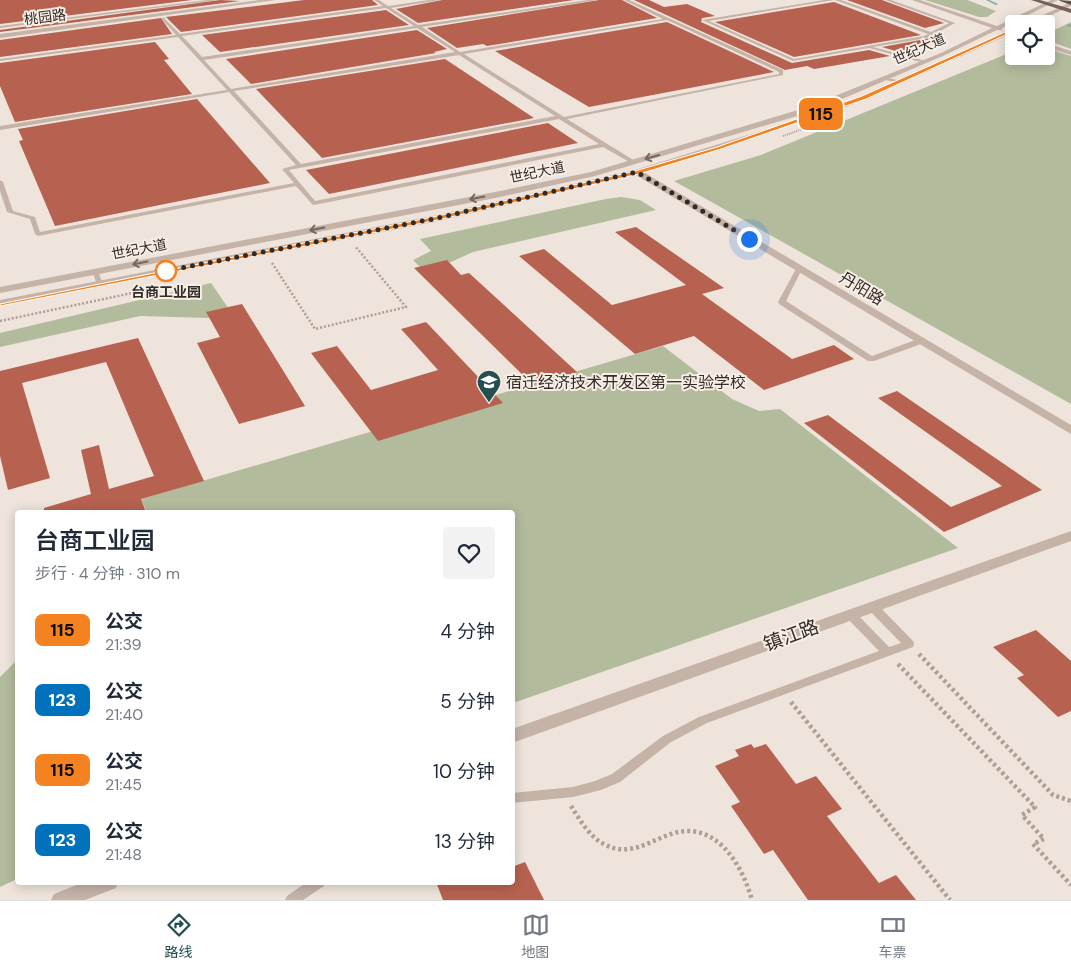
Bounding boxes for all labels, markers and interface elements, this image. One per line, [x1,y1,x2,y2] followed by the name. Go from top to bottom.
[23,6,67,28] street label: 桃园路
[1005,15,1055,65] map controls
[1005,15,1055,65] button: locate
[890,29,948,69] street label: 世纪大道
[792,98,850,130] line badge: 115
[809,102,833,126] text: 115
[644,153,660,162] one-way arrow
[508,157,566,187] street label: 世纪大道
[469,194,485,204] one-way arrow
[309,225,325,234] one-way arrow
[737,227,762,252] your location
[110,235,168,263] street label: 世纪大道
[133,258,149,268] one-way arrow
[155,260,177,282] marker: 台商工业园
[836,267,888,310] street label: 丹阳路
[131,283,201,301] place label: 台商工业园
[476,369,502,403] school or university icon: 宿迁经济技术开发区第一实验学校
[506,372,746,393] place label: 宿迁经济技术开发区第一实验学校
[35,525,155,556] text: 台商工业园
[443,527,495,579] button: heart
[35,563,180,584] text: 步行 · 4 分钟 · 310 m
[105,609,143,634] text: 公交
[760,614,822,657] street label: 镇江路
[50,618,75,642] text: 115
[440,619,495,644] text: 4 分钟
[105,634,141,655] text: 21:39
[105,679,143,704] text: 公交
[49,688,76,712] text: 123
[440,689,495,714] text: 5 分钟
[105,704,143,725] text: 21:40
[105,749,143,774] text: 公交
[50,758,75,782] text: 115
[433,759,495,784] text: 10 分钟
[105,774,142,795] text: 21:45
[105,819,143,844] text: 公交
[49,828,76,852] text: 123
[435,829,495,854] text: 13 分钟
[105,844,142,865] text: 21:48
[165,911,193,961] tab: 路线
[522,911,550,961] tab: 地图
[879,911,907,961] tab: 车票

